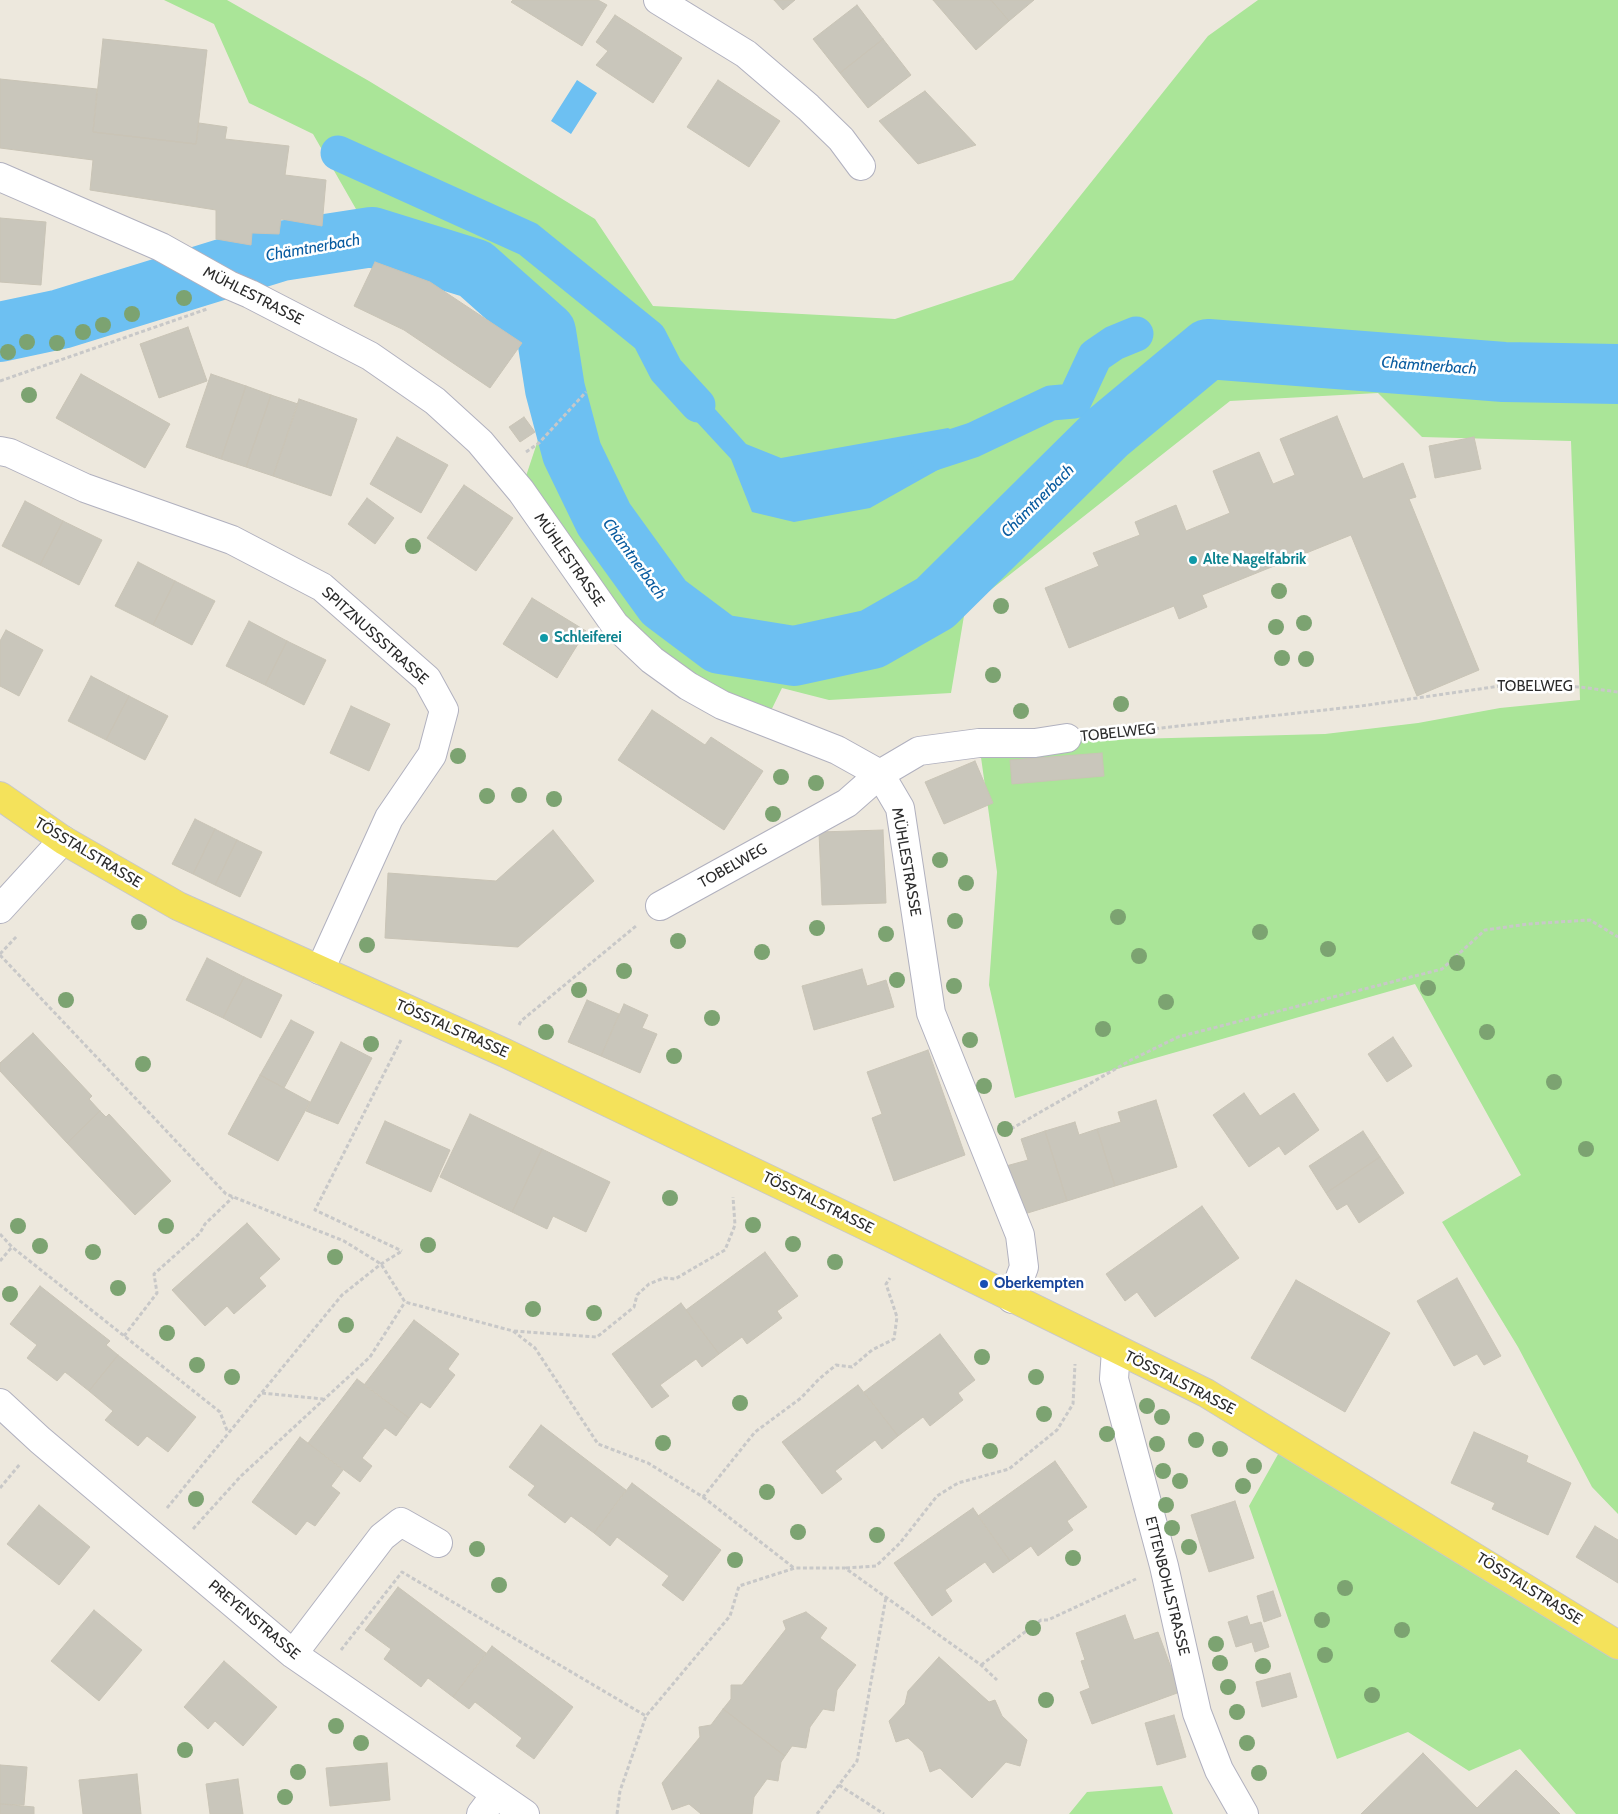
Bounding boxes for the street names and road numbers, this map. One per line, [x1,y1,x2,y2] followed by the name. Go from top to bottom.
[200,263,306,329] street label: MÜHLESTRASSE
[530,510,608,610] street label: MÜHLESTRASSE
[318,583,432,689] street label: SPITZNUSSSTRASSE
[1497,678,1573,696] street label: TOBELWEG
[1079,720,1157,746] street label: TOBELWEG
[888,806,924,918] street label: MÜHLESTRASSE
[31,814,145,892] street label: TÖSSTALSTRASSE
[696,840,770,892] street label: TOBELWEG
[393,996,511,1062] street label: TÖSSTALSTRASSE
[759,1168,877,1238] street label: TÖSSTALSTRASSE
[1122,1347,1238,1419] street label: TÖSSTALSTRASSE
[1141,1515,1193,1657] street label: ETTENBOHLSTRASSE
[1473,1549,1585,1629] street label: TÖSSTALSTRASSE
[204,1576,304,1664] street label: PREYENSTRASSE

